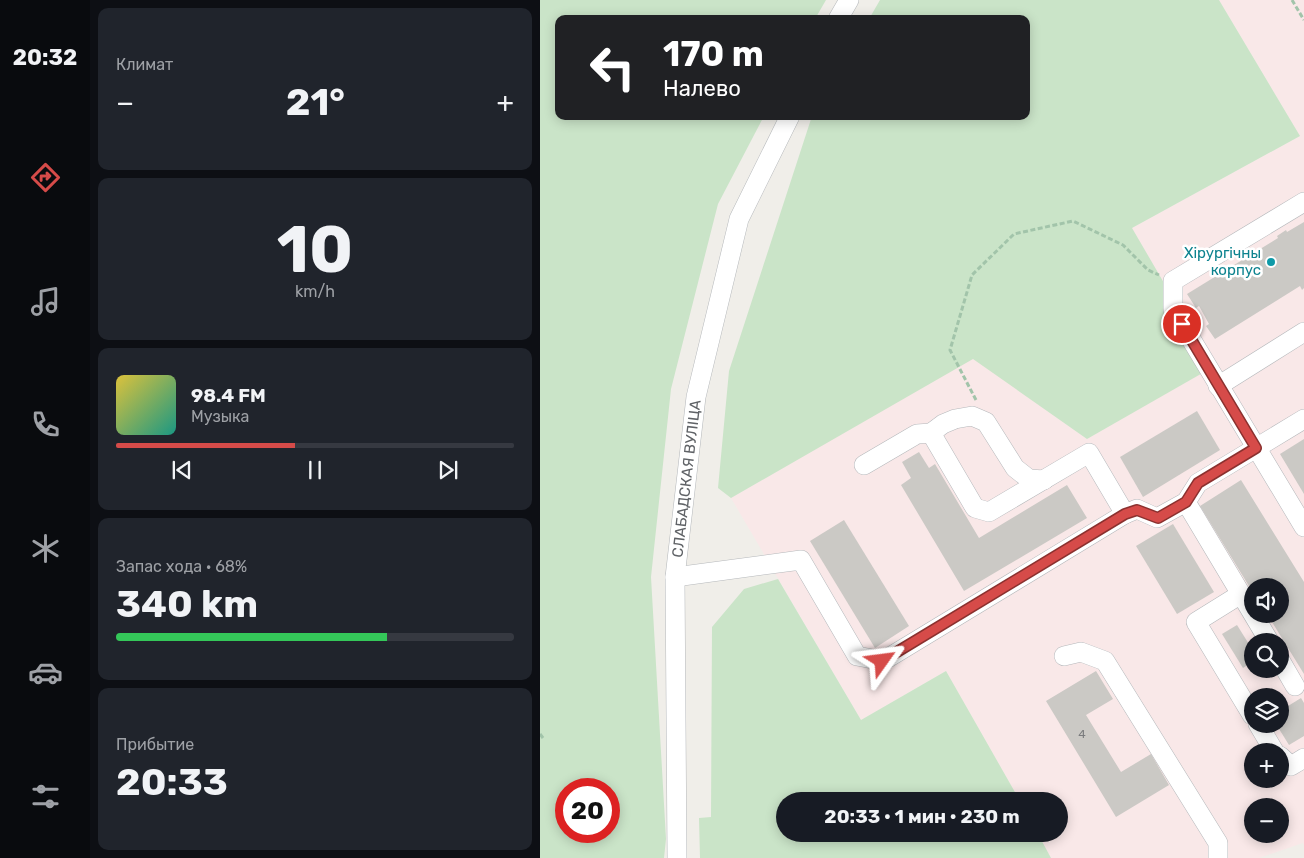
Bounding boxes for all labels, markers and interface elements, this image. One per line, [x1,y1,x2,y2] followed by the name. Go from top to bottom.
[663,33,764,75] text: 170 m
[580,35,645,100] icon: left
[13,44,77,71] text: 20:32
[116,55,173,74] text: Климат
[663,75,741,102] text: Налево
[286,79,345,125] text: 21°
[116,86,134,119] text: −
[497,86,514,119] text: +
[28,160,63,195] icon: directions
[277,211,353,288] text: 10
[1184,244,1261,279] place label: Хірургічны корпус
[1265,256,1277,268] marker: Хірургічны корпус
[295,282,335,301] text: km/h
[28,284,63,319] icon: music
[1161,303,1203,345] pin
[1168,310,1196,338] icon: arrive
[191,384,266,407] text: 98.4 FM
[668,399,705,558] street label: СЛАБАДСКАЯ ВУЛІЦА
[28,407,63,442] icon: phone
[191,407,249,426] text: Музыка
[168,456,196,484] icon: previous
[301,456,329,484] icon: pause
[434,456,462,484] icon: next
[28,531,63,566] icon: climate
[116,557,247,576] text: Запас хода · 68%
[1244,578,1289,843] map controls
[1244,578,1289,623] button: sound
[116,581,258,627] text: 340 km
[1244,633,1289,678] button: search
[855,634,907,686] position arrow
[28,655,63,690] icon: car
[1244,688,1289,733] button: layers
[1078,727,1086,741] house number: 4
[116,735,194,754] text: Прибытие
[1244,743,1289,788] button: +
[116,759,228,805] text: 20:33
[555,778,620,843] speed limit sign: 20
[28,779,63,814] icon: filters
[1244,798,1289,843] button: −
[824,805,1020,828] text: 20:33 · 1 мин · 230 m

